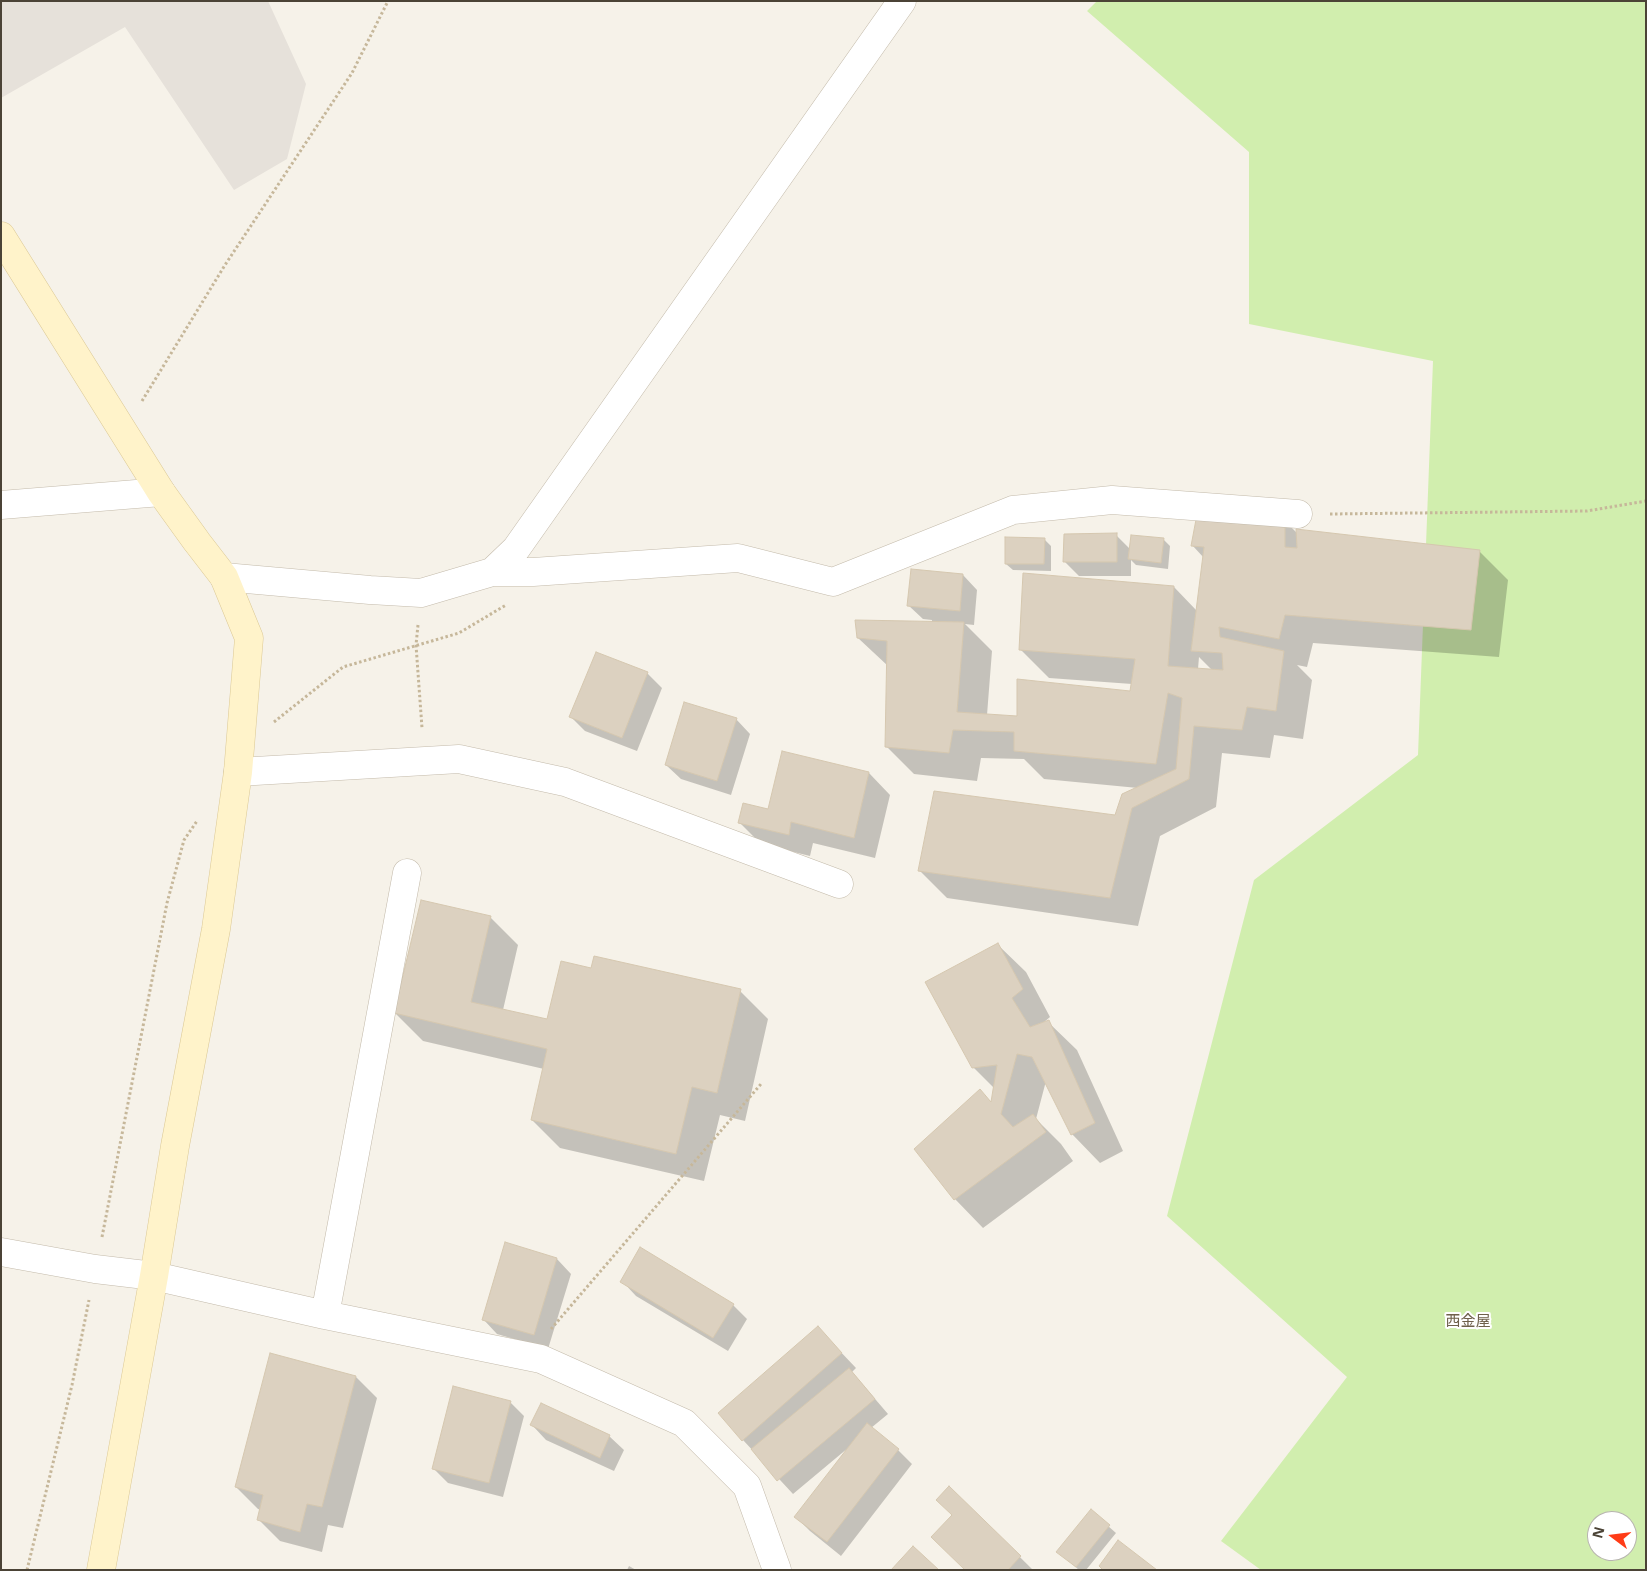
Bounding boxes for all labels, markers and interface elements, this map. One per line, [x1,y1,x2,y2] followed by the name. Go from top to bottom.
[1446,1313,1490,1331] district label: 西金屋
[1587,1511,1637,1561] north arrow
[1587,1524,1609,1540] text: N

